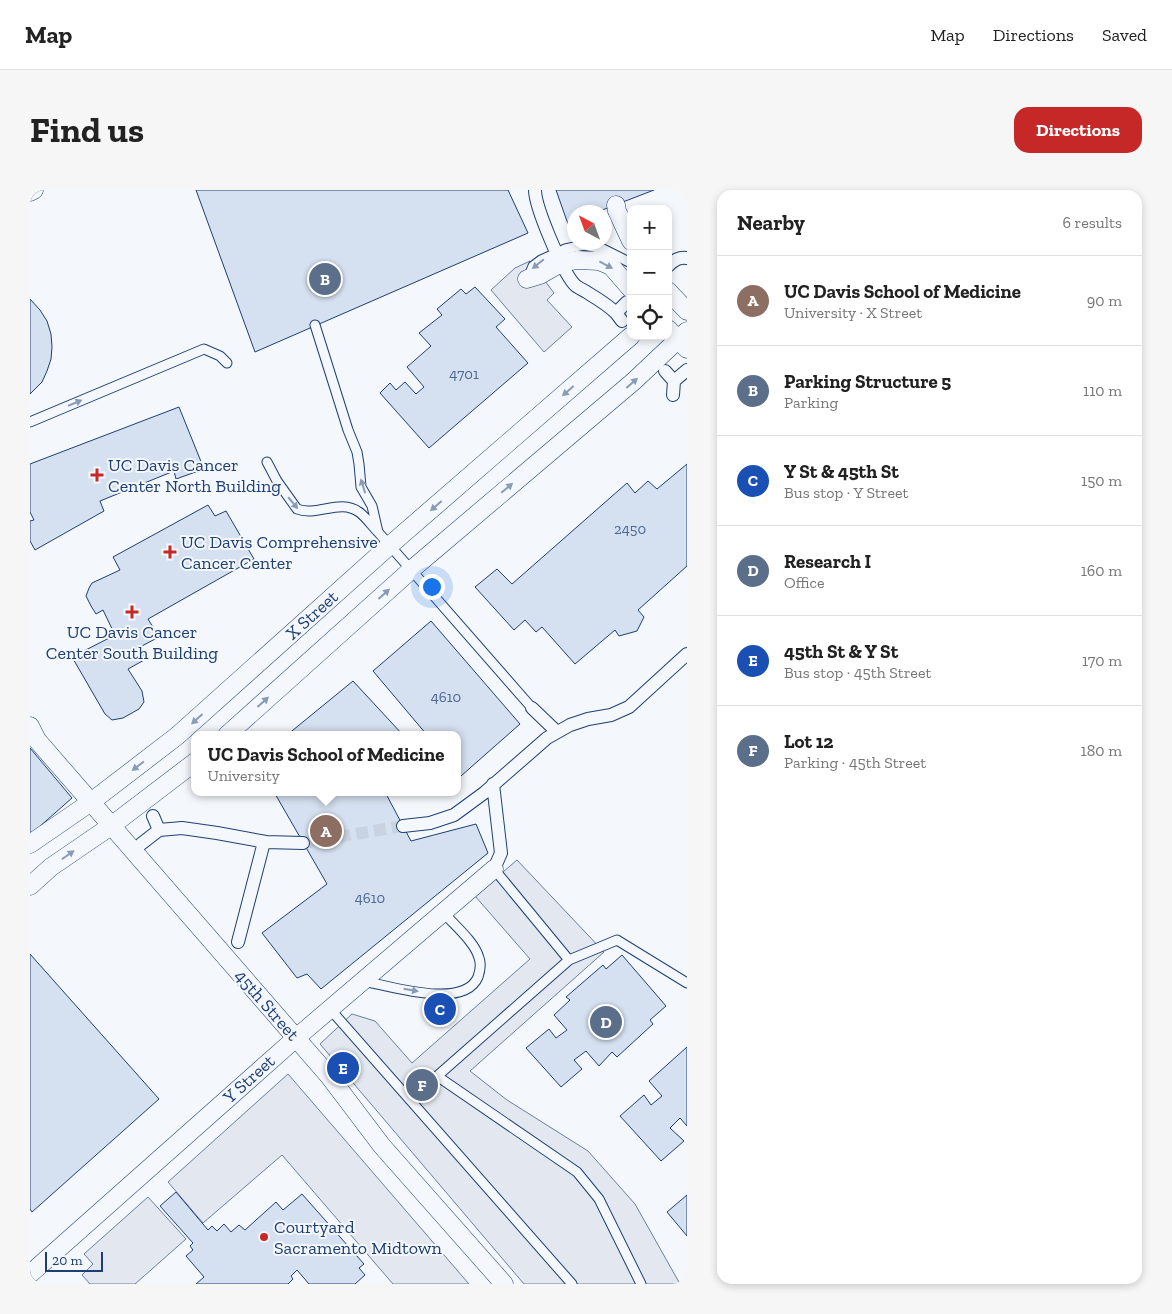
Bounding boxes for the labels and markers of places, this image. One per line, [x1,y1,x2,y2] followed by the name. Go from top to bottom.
[309,260,341,298] pin: B
[108,454,281,497] place label: UC Davis Cancer Center North Building
[90,468,104,482] marker: UC Davis Cancer Center North Building
[181,531,378,574] place label: UC Davis Comprehensive Cancer Center
[163,545,177,559] marker: UC Davis Comprehensive Cancer Center
[125,605,139,619] marker: UC Davis Cancer Center South Building
[46,621,218,664] place label: UC Davis Cancer Center South Building
[310,812,342,850] pin: A
[424,990,456,1028] pin: C
[590,1003,622,1041] pin: D
[327,1049,359,1087] pin: E
[406,1066,438,1104] pin: F
[274,1216,442,1259] place label: Courtyard Sacramento Midtown
[258,1231,270,1243] marker: Courtyard Sacramento Midtown

